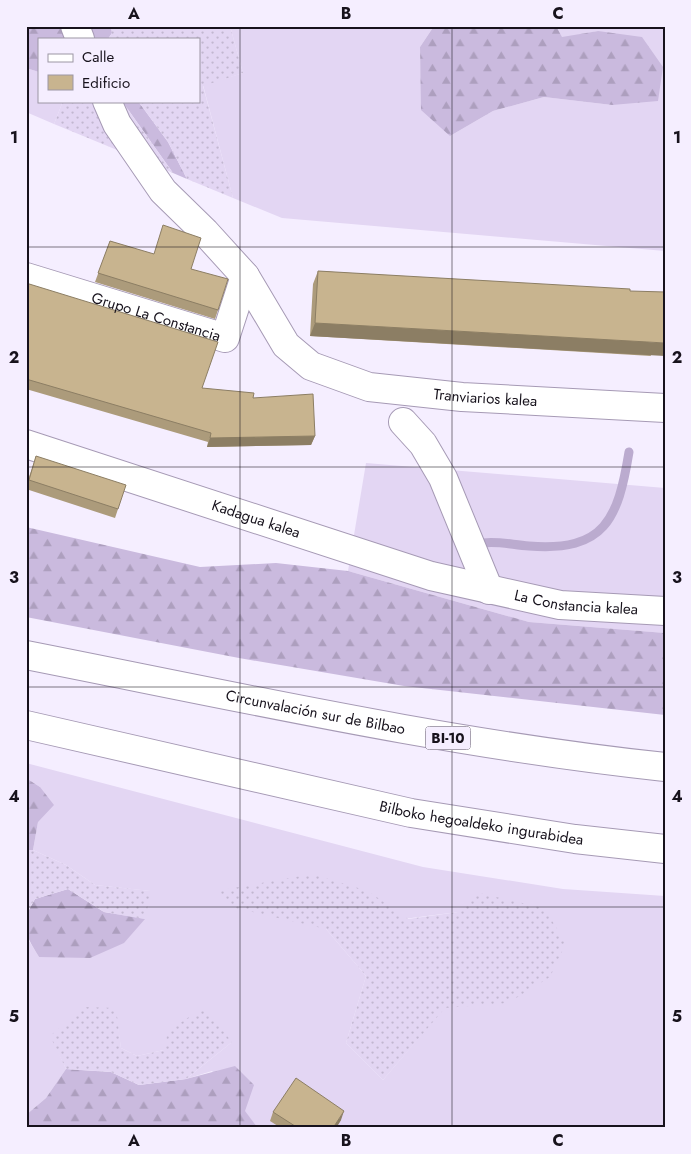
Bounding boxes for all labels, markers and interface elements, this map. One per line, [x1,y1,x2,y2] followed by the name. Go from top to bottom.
[127,2,140,25] text: A
[341,2,351,25] text: B
[552,2,564,25] text: C
[38,38,200,102] legend
[82,46,114,68] text: Calle
[82,72,130,94] text: Edificio
[10,126,18,149] text: 1
[673,126,681,149] text: 1
[89,287,223,347] street label: Grupo La Constancia
[9,346,19,369] text: 2
[672,346,682,369] text: 2
[432,383,538,412] street label: Tranviarios kalea
[209,494,303,544] street label: Kadagua kalea
[9,566,19,589] text: 3
[672,566,682,589] text: 3
[512,584,639,620] street label: La Constancia kalea
[224,684,407,740] street label: Circunvalación sur de Bilbao
[426,726,470,750] road number: BI-10
[8,785,20,808] text: 4
[671,785,683,808] text: 4
[377,795,585,851] street label: Bilboko hegoaldeko ingurabidea
[9,1005,19,1028] text: 5
[672,1005,682,1028] text: 5
[127,1129,140,1152] text: A
[341,1129,351,1152] text: B
[552,1129,564,1152] text: C

